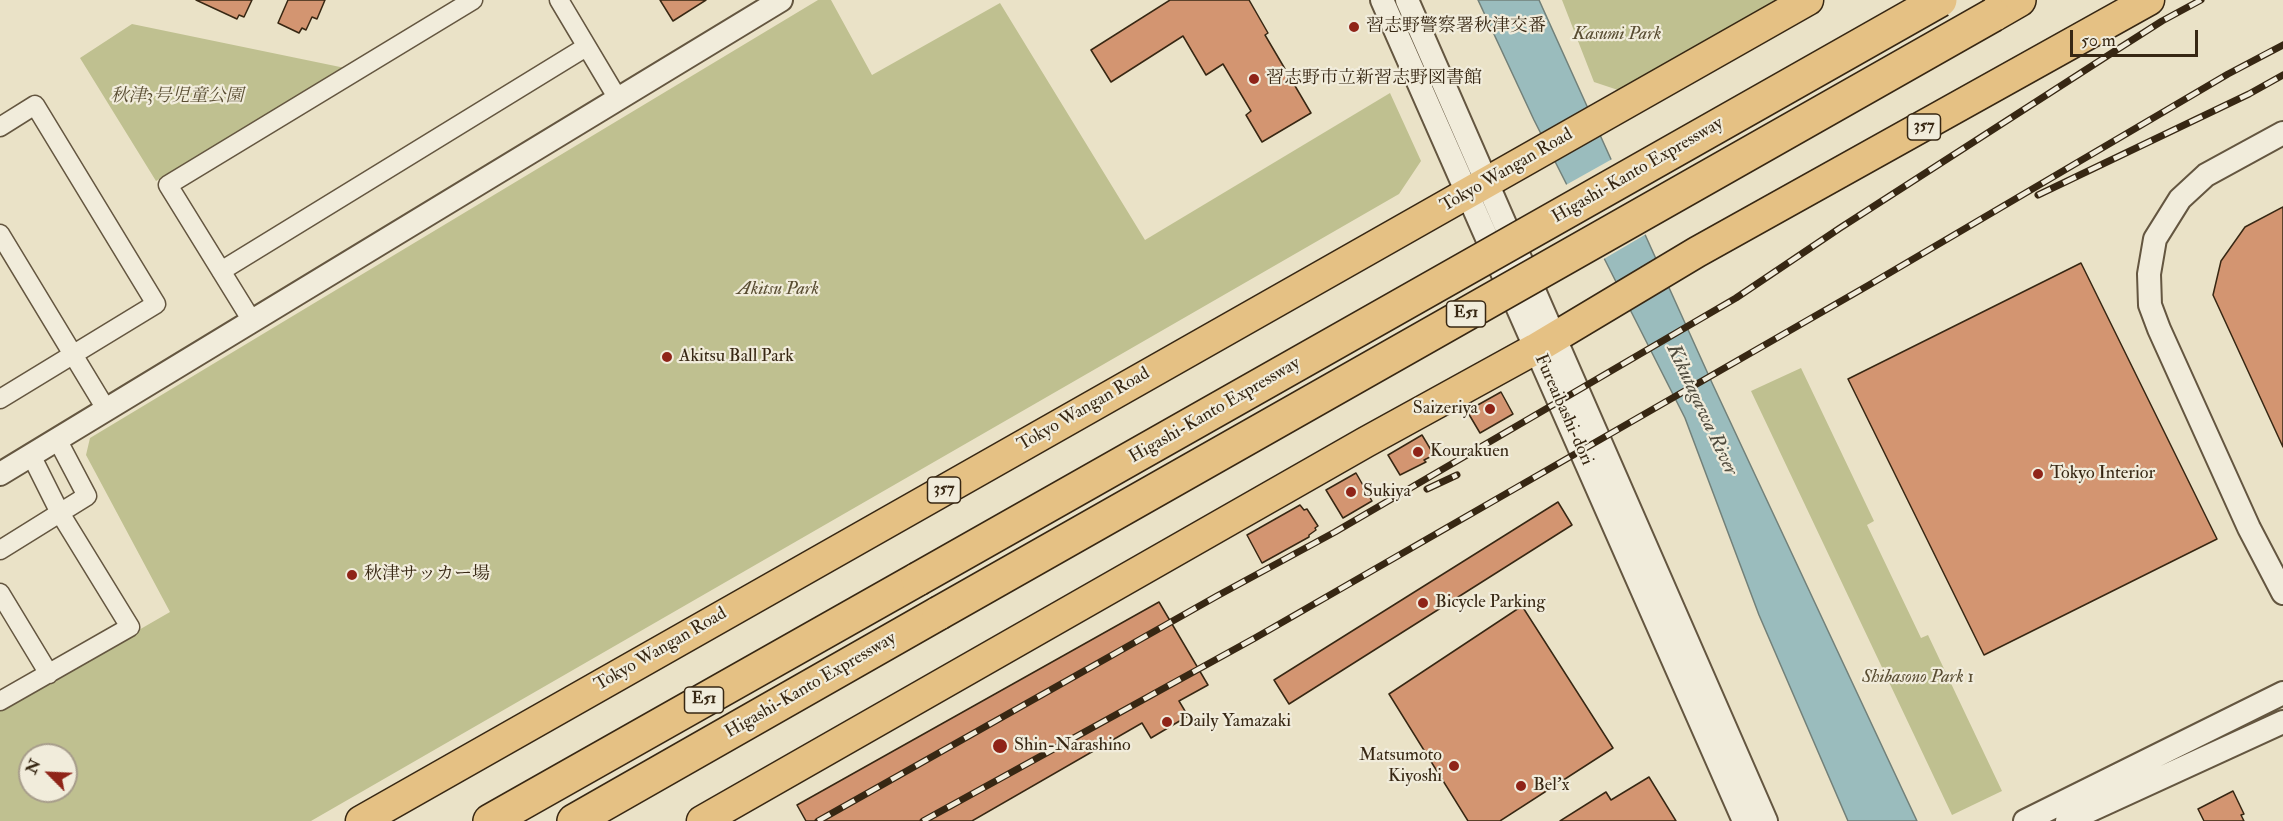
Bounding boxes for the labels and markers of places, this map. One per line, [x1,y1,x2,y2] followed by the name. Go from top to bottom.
[1366,16,1546,38] place label: 習志野警察署秋津交番
[1347,20,1361,34] marker: 習志野警察署秋津交番
[1266,68,1482,90] place label: 習志野市立新習志野図書館
[1247,72,1261,86] marker: 習志野市立新習志野図書館
[679,346,794,368] place label: Akitsu Ball Park
[660,350,674,364] marker: Akitsu Ball Park
[1413,398,1478,420] place label: Saizeriya
[1483,402,1497,416] marker: Saizeriya
[1430,441,1509,463] place label: Kourakuen
[1411,445,1425,459] marker: Kourakuen
[2050,463,2155,485] place label: Tokyo Interior
[2031,467,2045,481] marker: Tokyo Interior
[1363,481,1411,503] place label: Sukiya
[1344,485,1358,499] marker: Sukiya
[364,564,490,586] place label: 秋津サッカー場
[345,568,359,582] marker: 秋津サッカー場
[1435,592,1545,614] place label: Bicycle Parking
[1416,596,1430,610] marker: Bicycle Parking
[1179,711,1291,733] place label: Daily Yamazaki
[1160,715,1174,729] marker: Daily Yamazaki
[1014,735,1131,757] place label: Shin-Narashino
[991,737,1009,755] marker: Shin-Narashino
[1359,745,1442,788] place label: Matsumoto Kiyoshi
[1447,759,1461,773] marker: Matsumoto Kiyoshi
[1533,775,1569,797] place label: Bel'x
[1514,779,1528,793] marker: Bel'x

